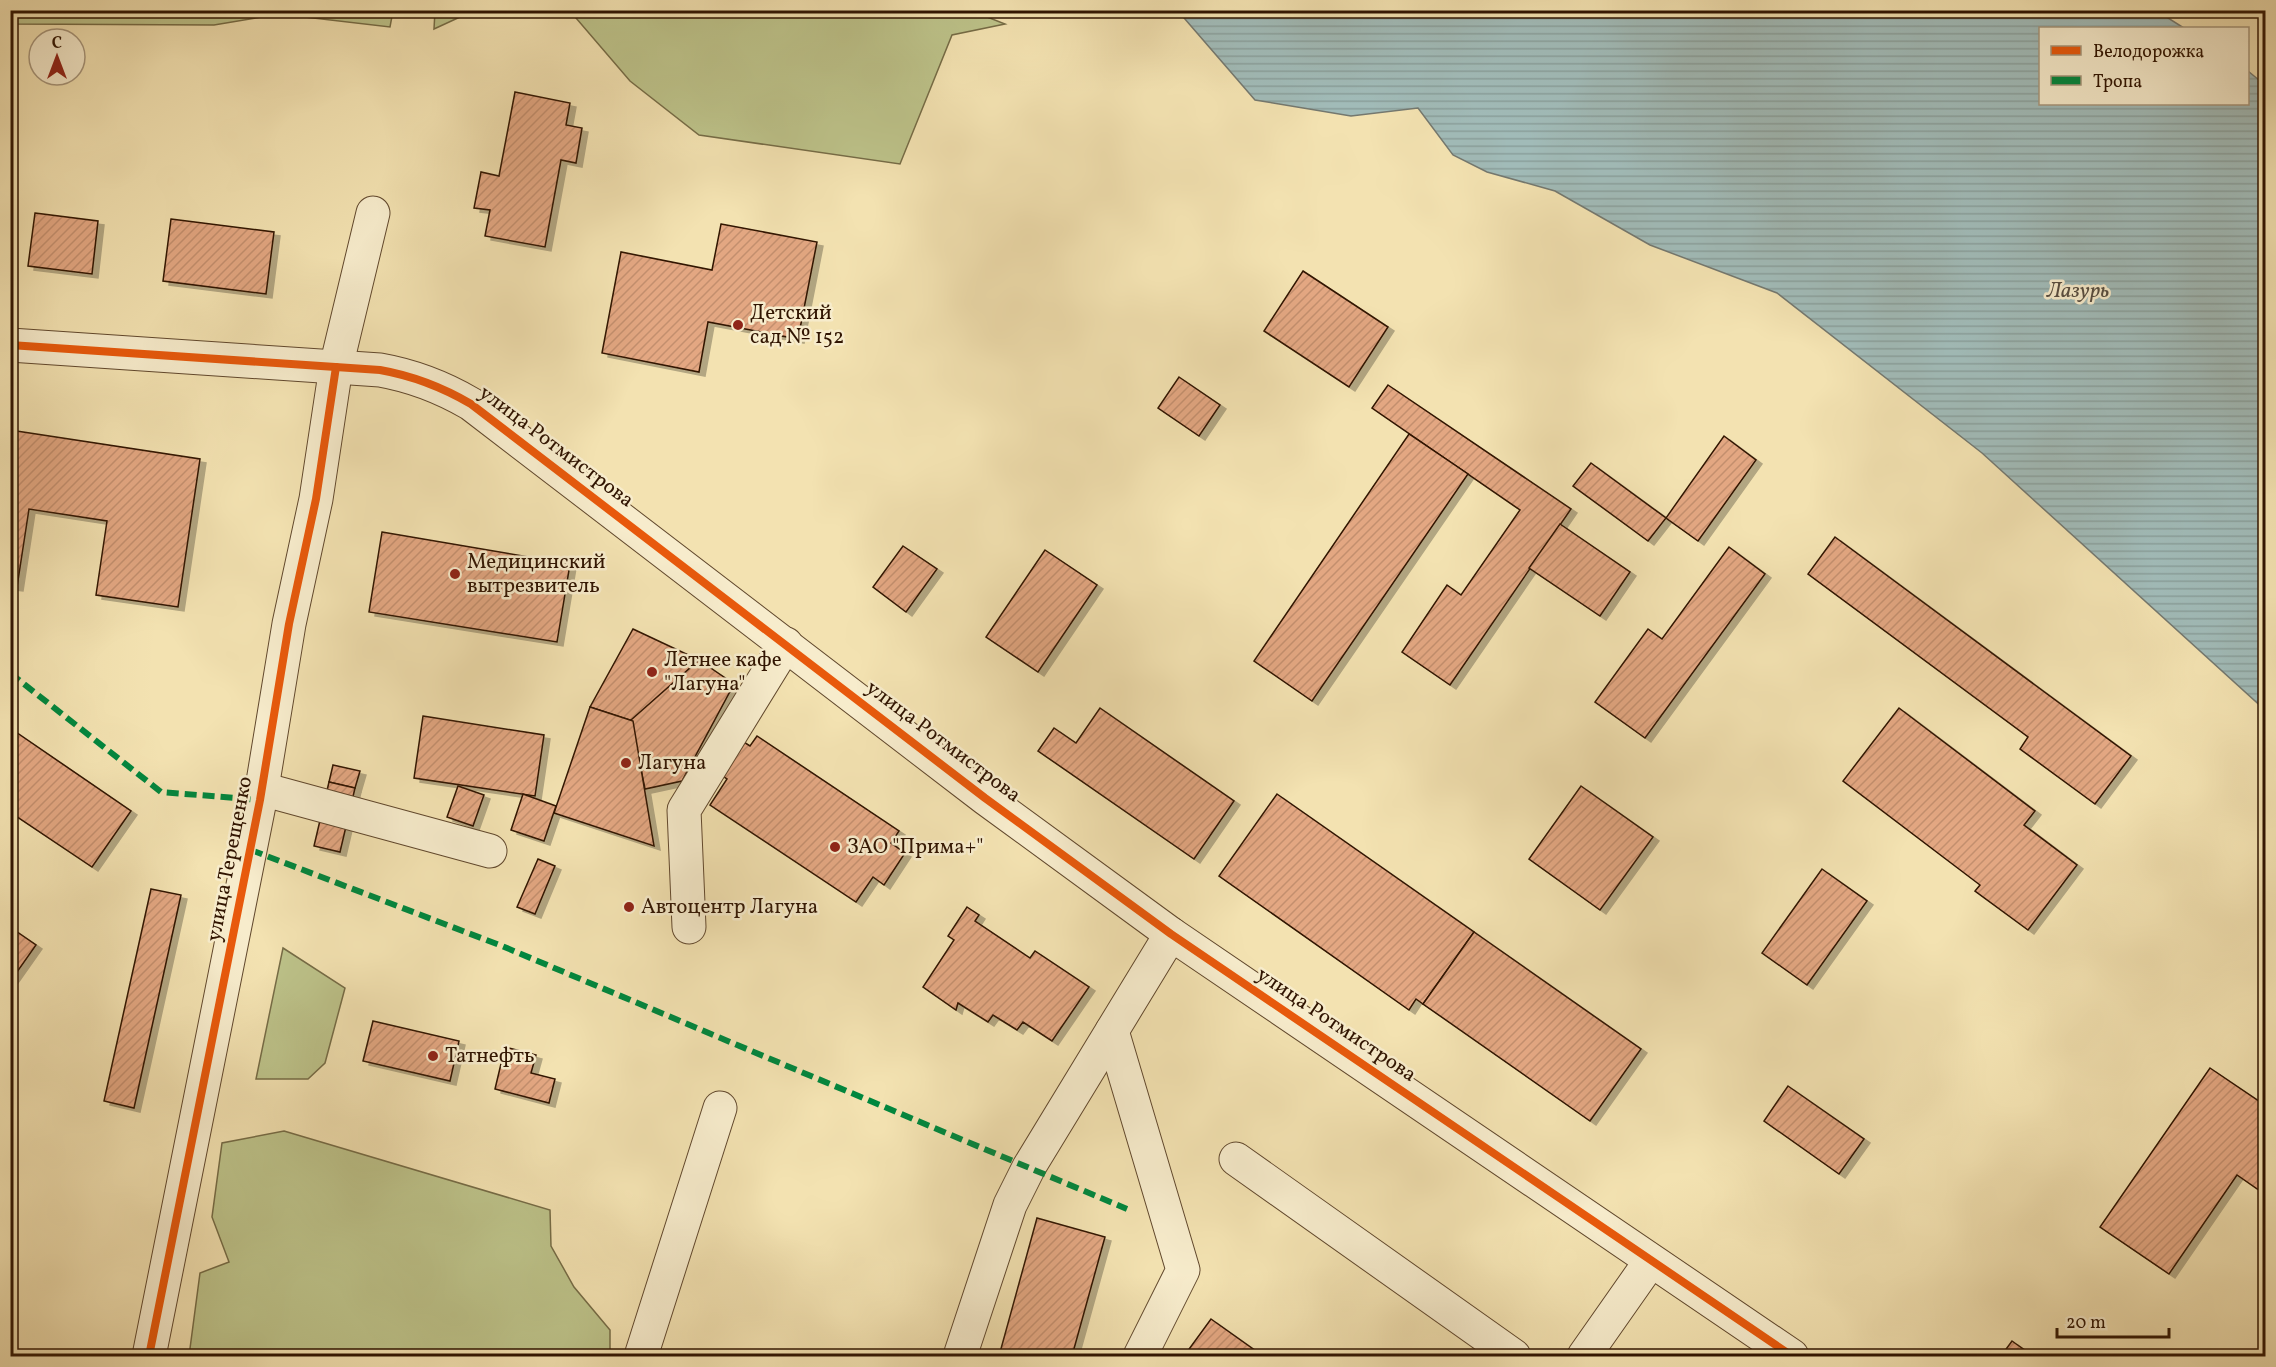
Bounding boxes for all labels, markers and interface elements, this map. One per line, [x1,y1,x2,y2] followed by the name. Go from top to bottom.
[27,27,87,87] north arrow
[2039,27,2249,105] legend
[52,33,62,55] text: С
[2093,40,2204,65] text: Велодорожка
[2093,70,2142,95] text: Тропа
[2046,276,2109,307] water label: Лазурь
[750,299,844,352] place label: Детский сад № 152
[731,318,745,332] marker: Детский сад № 152
[472,379,640,515] street label: улица Ротмистрова
[467,548,606,601] place label: Медицинский вытрезвитель
[448,567,462,581] marker: Медицинский вытрезвитель
[664,646,782,699] place label: Летнее кафе "Лагуна"
[645,665,659,679] marker: Летнее кафе "Лагуна"
[859,674,1027,810] street label: улица Ротмистрова
[638,749,706,778] place label: Лагуна
[619,756,633,770] marker: Лагуна
[200,774,260,944] street label: улица Терещенко
[847,833,983,862] place label: ЗАО "Прима+"
[828,840,842,854] marker: ЗАО "Прима+"
[641,893,818,922] place label: Автоцентр Лагуна
[622,900,636,914] marker: Автоцентр Лагуна
[1250,961,1422,1089] street label: улица Ротмистрова
[445,1042,535,1071] place label: Татнефть
[426,1049,440,1063] marker: Татнефть
[2057,1301,2170,1339] scale bar
[2066,1311,2106,1336] text: 20 m

